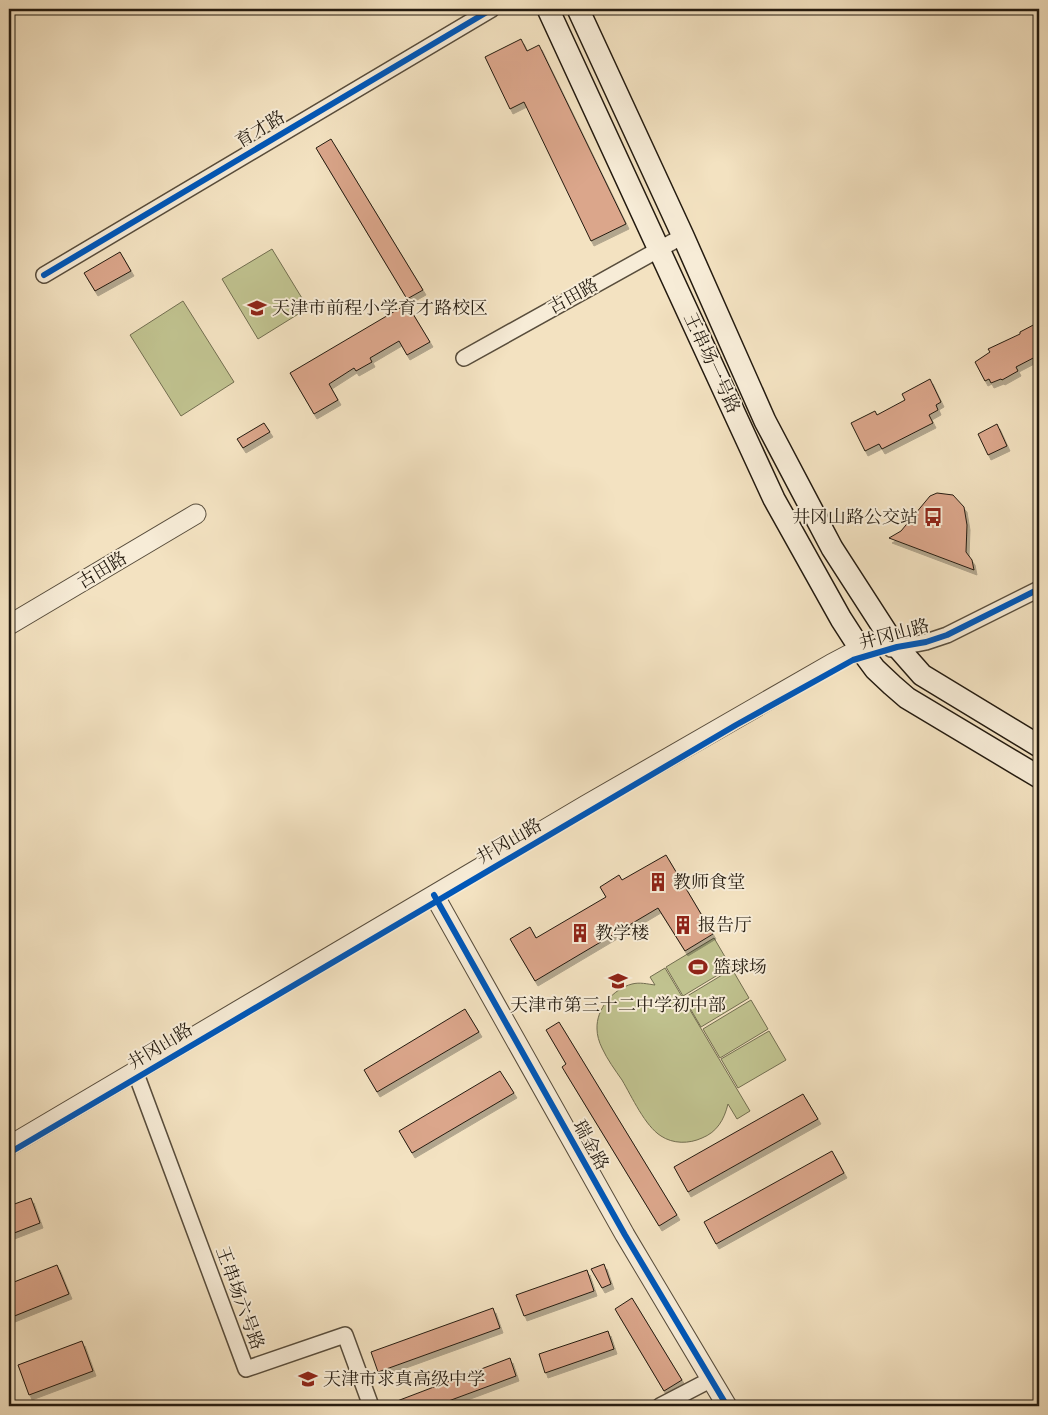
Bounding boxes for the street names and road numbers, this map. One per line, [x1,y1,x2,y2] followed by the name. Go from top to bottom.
[232,107,290,154] street label: 育才路
[545,274,603,320] street label: 古田路
[677,310,744,417] street label: 王串场一号路
[74,548,132,595] street label: 古田路
[857,615,932,656] street label: 井冈山路
[473,814,547,870] street label: 井冈山路
[124,1019,198,1076] street label: 井冈山路
[567,1117,613,1175] street label: 瑞金路
[209,1244,268,1353] street label: 王串场六号路

